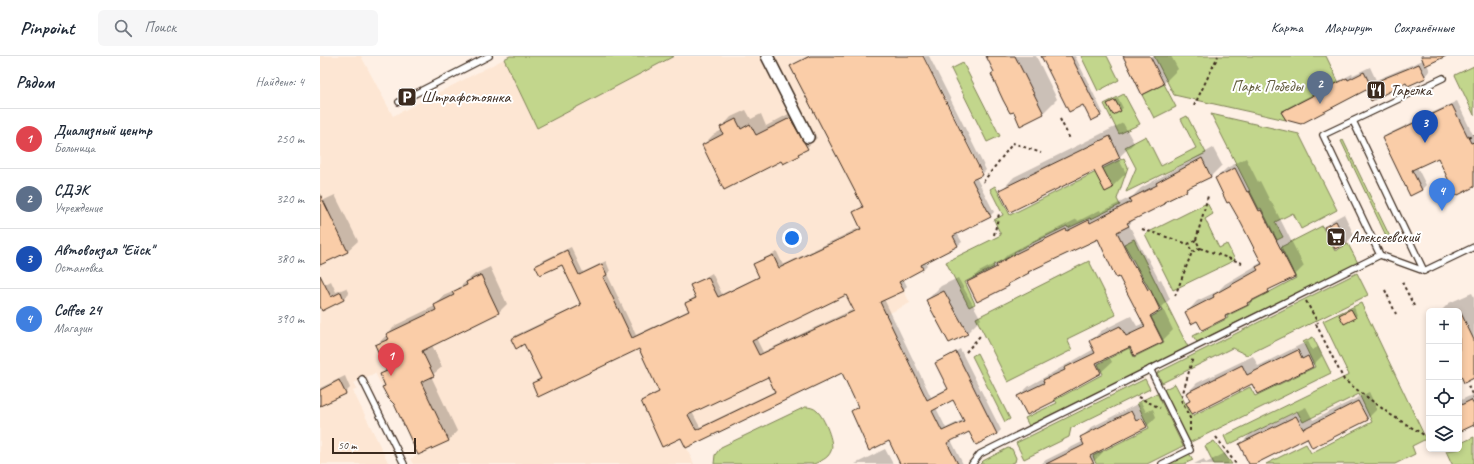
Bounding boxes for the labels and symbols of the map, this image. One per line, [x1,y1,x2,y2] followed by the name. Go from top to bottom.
[1307,71,1333,104] pin: 2
[1231,76,1304,96] park label: Парк Победы
[1365,79,1387,101] restaurant icon: Тарелка
[1390,80,1433,100] place label: Тарелка
[396,86,418,108] parking icon: Штрафстоянка
[421,87,512,107] place label: Штрафстоянка
[1412,110,1438,143] pin: 3
[1429,178,1455,211] pin: 4
[1325,226,1347,248] supermarket icon: Алексеевский
[1350,227,1421,247] place label: Алексеевский
[782,228,802,248] your location
[378,343,404,376] pin: 1
[332,436,416,455] scale bar

